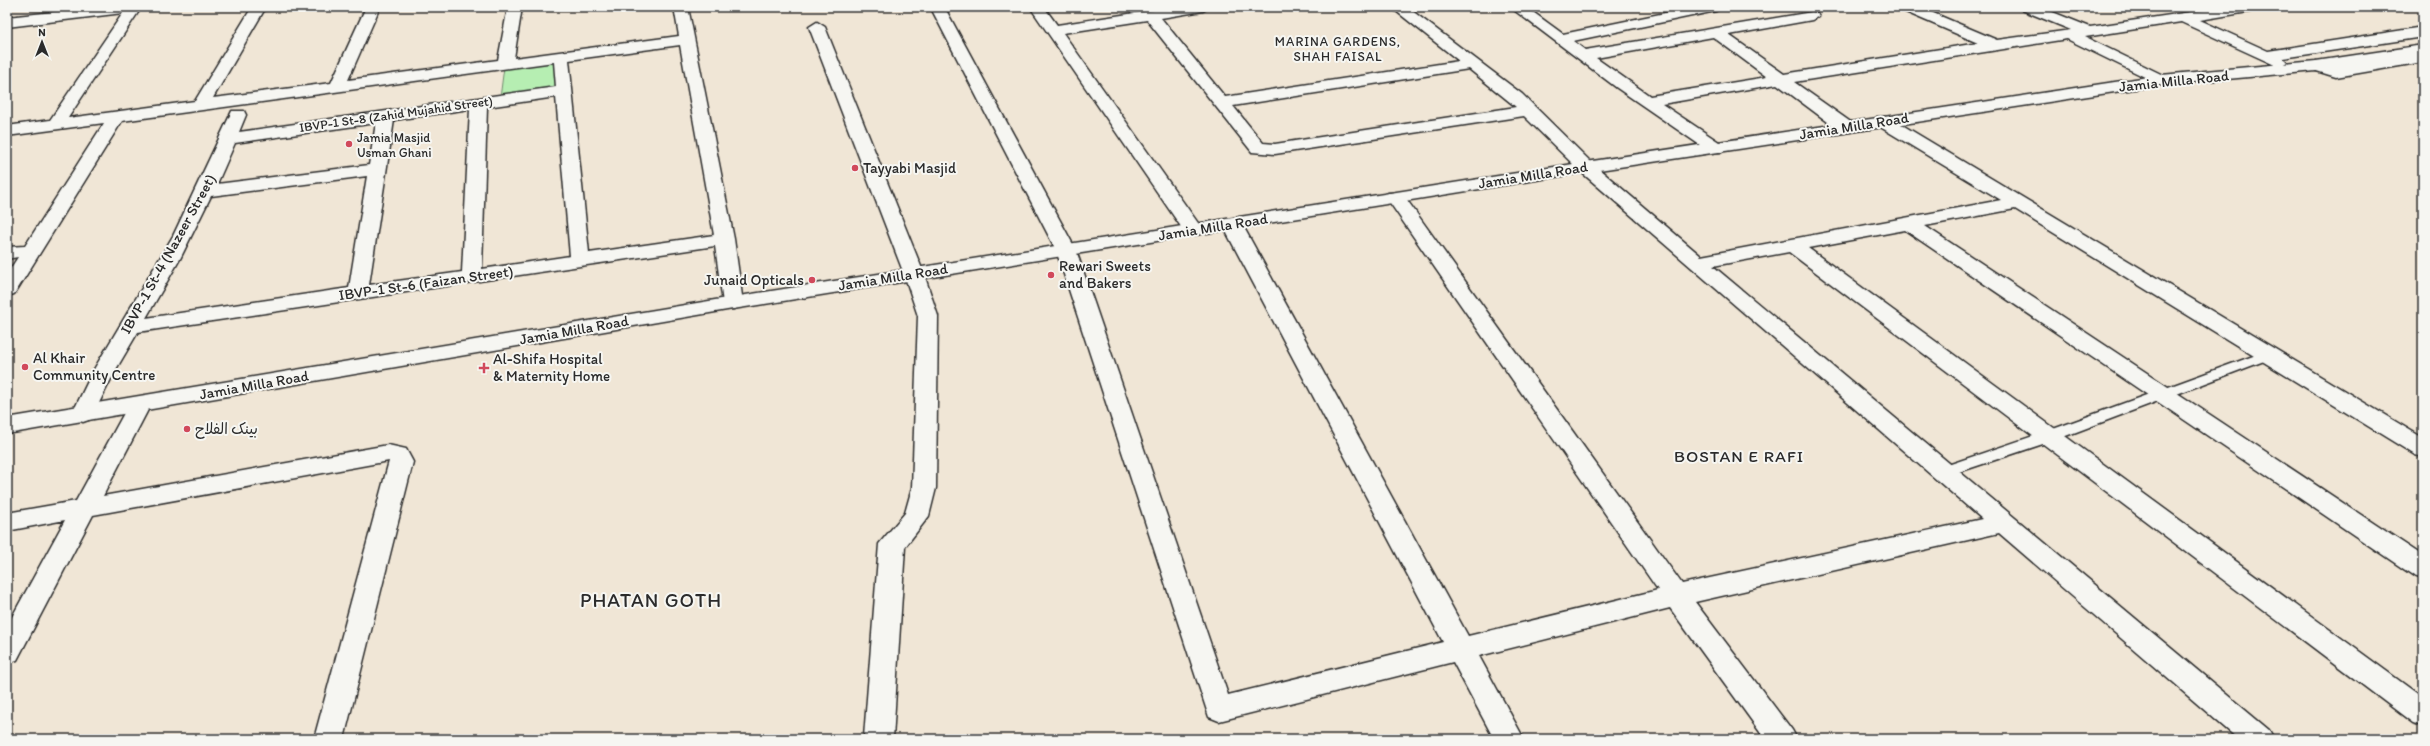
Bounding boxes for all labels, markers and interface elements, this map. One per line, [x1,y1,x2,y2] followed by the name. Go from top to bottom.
[22,22,62,62] north arrow
[38,26,46,39] text: N
[1275,34,1401,64] district label: MARINA GARDENS, SHAH FAISAL
[2118,66,2231,96] street label: Jamia Milla Road
[298,93,494,135] street label: IBVP-1 St-8 (Zahid Mujahid Street)
[1798,108,1911,144] street label: Jamia Milla Road
[357,130,431,160] place label: Jamia Masjid Usman Ghani
[344,139,354,149] marker: Jamia Masjid Usman Ghani
[1477,157,1590,193] street label: Jamia Milla Road
[863,159,956,177] place label: Tayyabi Masjid
[850,163,860,173] marker: Tayyabi Masjid
[117,171,219,337] street label: IBVP-1 St-4 (Nazeer Street)
[1157,209,1270,245] street label: Jamia Milla Road
[1059,257,1151,292] place label: Rewari Sweets and Bakers
[837,259,950,295] street label: Jamia Milla Road
[338,262,514,304] street label: IBVP-1 St-6 (Faizan Street)
[1046,270,1056,280] marker: Rewari Sweets and Bakers
[704,271,804,289] place label: Junaid Opticals
[807,275,817,285] marker: Junaid Opticals
[518,311,631,348] street label: Jamia Milla Road
[33,349,155,384] place label: Al Khair Community Centre
[493,350,610,385] place label: Al-Shifa Hospital & Maternity Home
[20,362,30,372] marker: Al Khair Community Centre
[478,362,490,374] marker: Al-Shifa Hospital & Maternity Home
[198,366,311,403] street label: Jamia Milla Road
[195,420,258,439] place label: بینک الفلاح
[182,424,192,434] marker: بینک الفلاح
[1674,446,1804,466] district label: BOSTAN E RAFI
[580,588,722,612] district label: PHATAN GOTH

